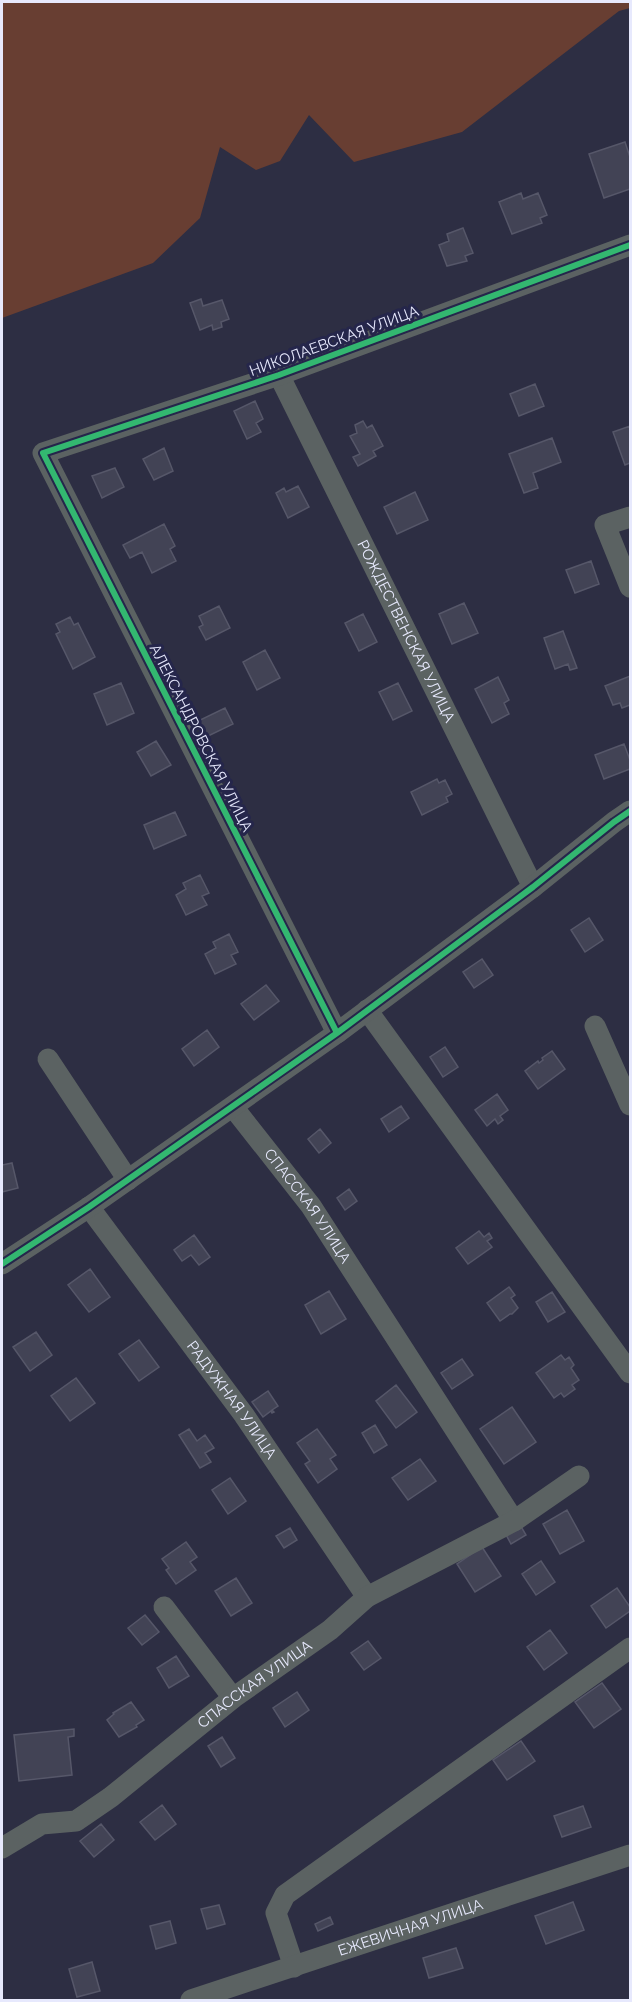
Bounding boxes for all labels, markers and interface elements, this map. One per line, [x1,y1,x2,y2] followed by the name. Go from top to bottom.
[247,302,421,380] street label: НИКОЛАЕВСКАЯ УЛИЦА
[353,537,459,725] street label: РОЖДЕСТВЕНСКАЯ УЛИЦА
[146,641,256,835] street label: АЛЕКСАНДРОВСКАЯ УЛИЦА
[260,1145,355,1267] street label: СПАССКАЯ УЛИЦА
[183,1337,280,1463] street label: РАДУЖНАЯ УЛИЦА
[194,1637,315,1732] street label: СПАССКАЯ УЛИЦА
[336,1895,485,1960] street label: ЕЖЕВИЧНАЯ УЛИЦА

